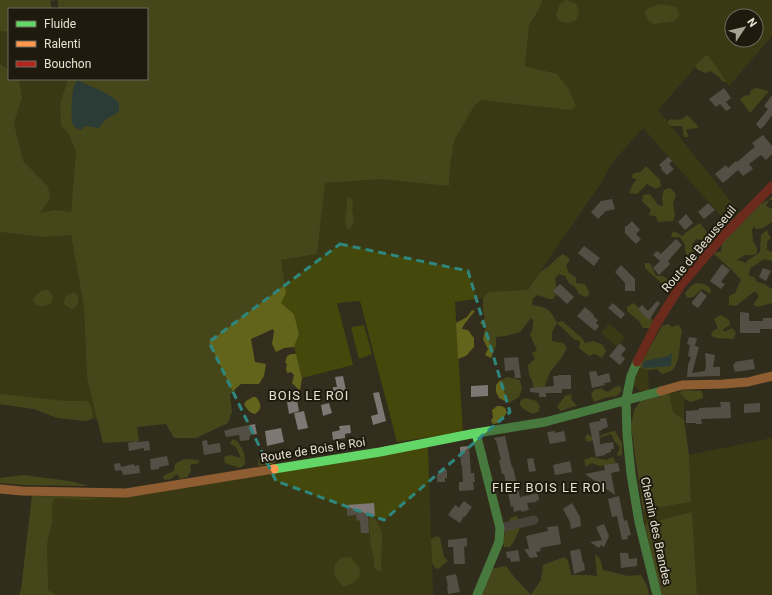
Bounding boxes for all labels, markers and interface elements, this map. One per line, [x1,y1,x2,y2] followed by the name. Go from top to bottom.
[8,8,148,80] legend
[724,8,764,48] north arrow
[744,16,759,30] text: N
[44,17,76,31] text: Fluide
[44,37,81,51] text: Ralenti
[44,57,91,71] text: Bouchon
[659,203,739,295] street label: Route de Beausseuil
[269,388,349,403] district label: BOIS LE ROI
[260,435,367,465] street label: Route de Bois le Roi
[638,476,674,586] street label: Chemin des Brandes
[492,480,606,495] district label: FIEF BOIS LE ROI

